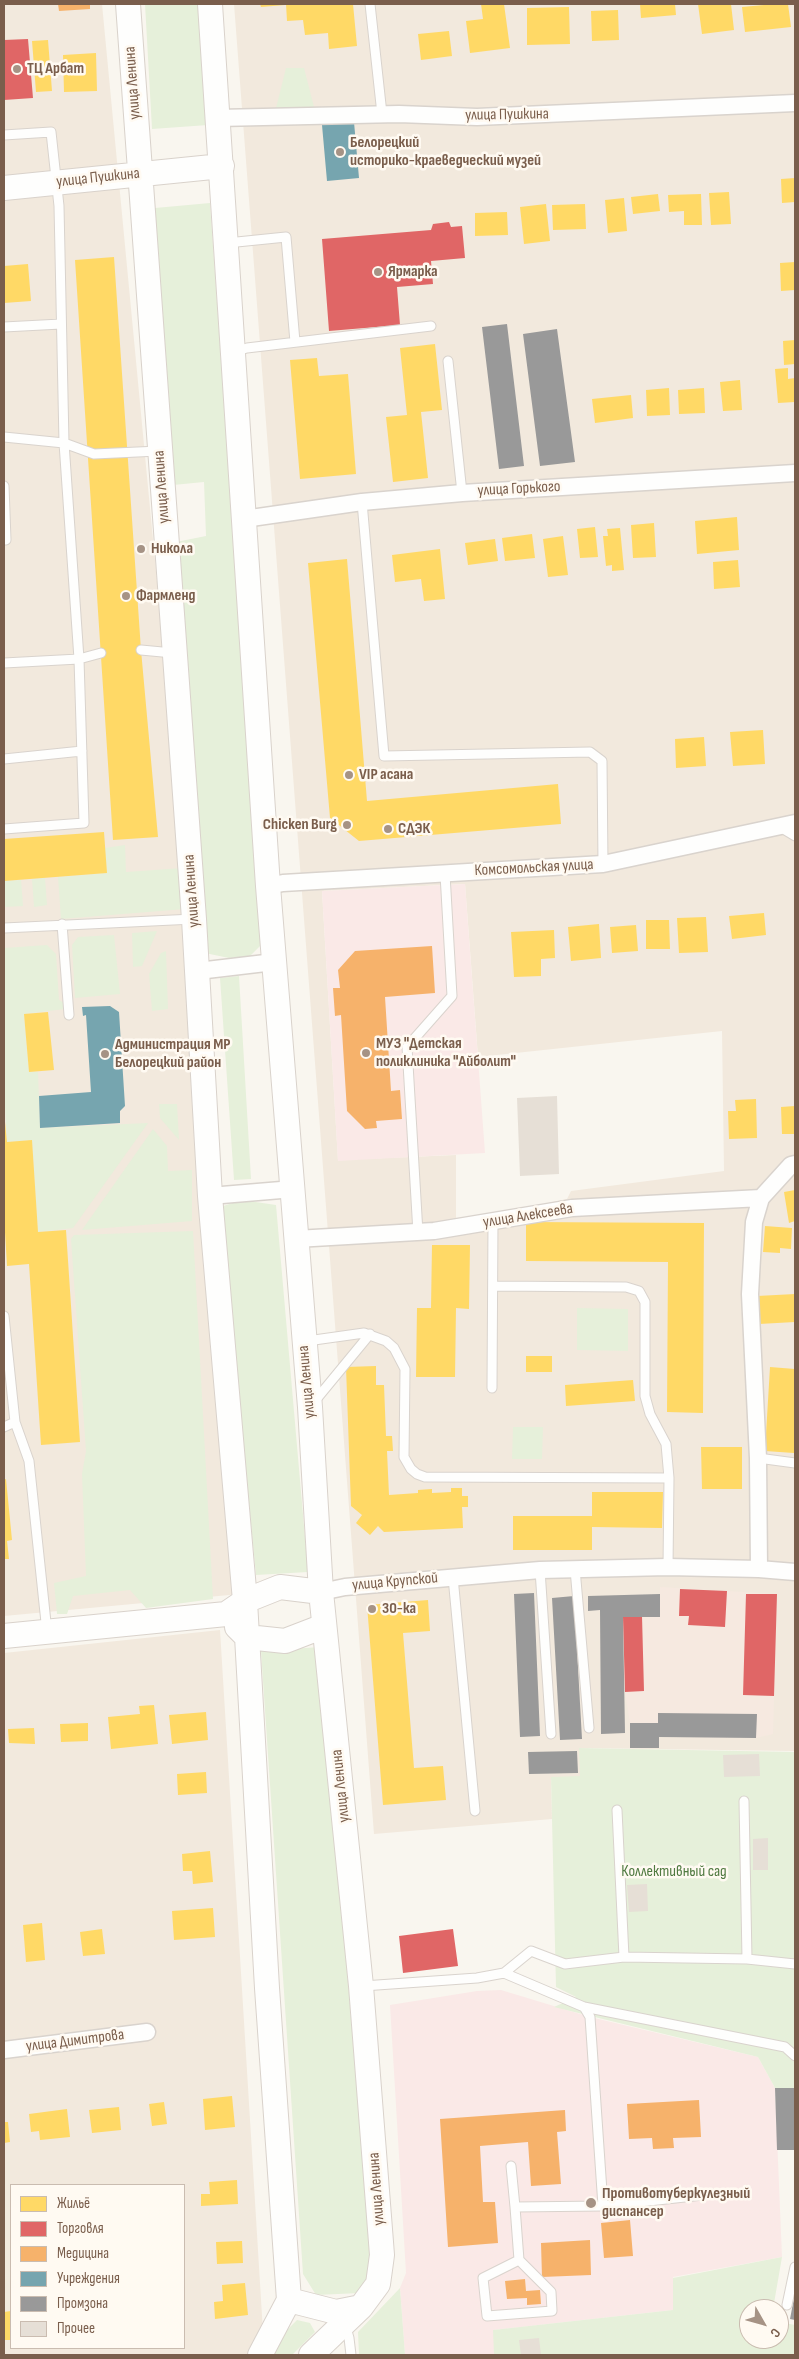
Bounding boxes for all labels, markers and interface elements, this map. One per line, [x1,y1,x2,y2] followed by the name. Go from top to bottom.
[121,46,145,120] street label: улица Ленина
[27,59,84,79] place label: ТЦ Арбат
[11,63,23,75] marker: ТЦ Арбат
[465,105,549,125] street label: улица Пушкина
[350,133,541,171] place label: Белорецкий историко-краеведческий музей
[334,146,346,158] marker: Белорецкий историко-краеведческий музей
[55,164,141,192] street label: улица Пушкина
[388,262,438,282] place label: Ярмарка
[372,266,384,278] marker: Ярмарка
[150,450,174,524] street label: улица Ленина
[477,477,561,501] street label: улица Горького
[151,539,193,559] place label: Никола
[135,543,147,555] marker: Никола
[136,586,195,606] place label: Фармленд
[120,590,132,602] marker: Фармленд
[359,765,413,785] place label: VIP асана
[343,769,355,781] marker: VIP асана
[263,815,337,835] place label: Chicken Burg
[341,819,353,831] marker: Chicken Burg
[398,819,430,839] place label: СДЭК
[382,823,394,835] marker: СДЭК
[180,854,204,928] street label: улица Ленина
[474,855,594,881] street label: Комсомольская улица
[376,1034,516,1072] place label: МУЗ "Детская поликлиника "Айболит"
[115,1035,231,1073] place label: Администрация МР Белорецкий район
[360,1047,372,1059] marker: МУЗ "Детская поликлиника "Айболит"
[99,1048,111,1060] marker: Администрация МР Белорецкий район
[482,1199,574,1233] street label: улица Алексеева
[294,1345,320,1419] street label: улица Ленина
[351,1569,439,1595] street label: улица Крупской
[382,1599,416,1619] place label: 30-ка
[366,1603,378,1615] marker: 30-ка
[328,1749,354,1823] street label: улица Ленина
[621,1862,727,1882] park label: Коллективный сад
[25,2025,125,2057] street label: улица Димитрова
[365,2152,389,2226] street label: улица Ленина
[10,2184,185,2349] legend
[602,2184,750,2222] place label: Противотуберкулезный диспансер
[57,2194,90,2213] text: Жильё
[584,2196,598,2210] marker: Противотуберкулезный диспансер
[57,2219,104,2238] text: Торговля
[57,2244,109,2263] text: Медицина
[57,2269,120,2288] text: Учреждения
[57,2294,108,2313] text: Промзона
[739,2299,789,2349] north arrow
[57,2319,95,2338] text: Прочее
[767,2325,784,2341] text: С

